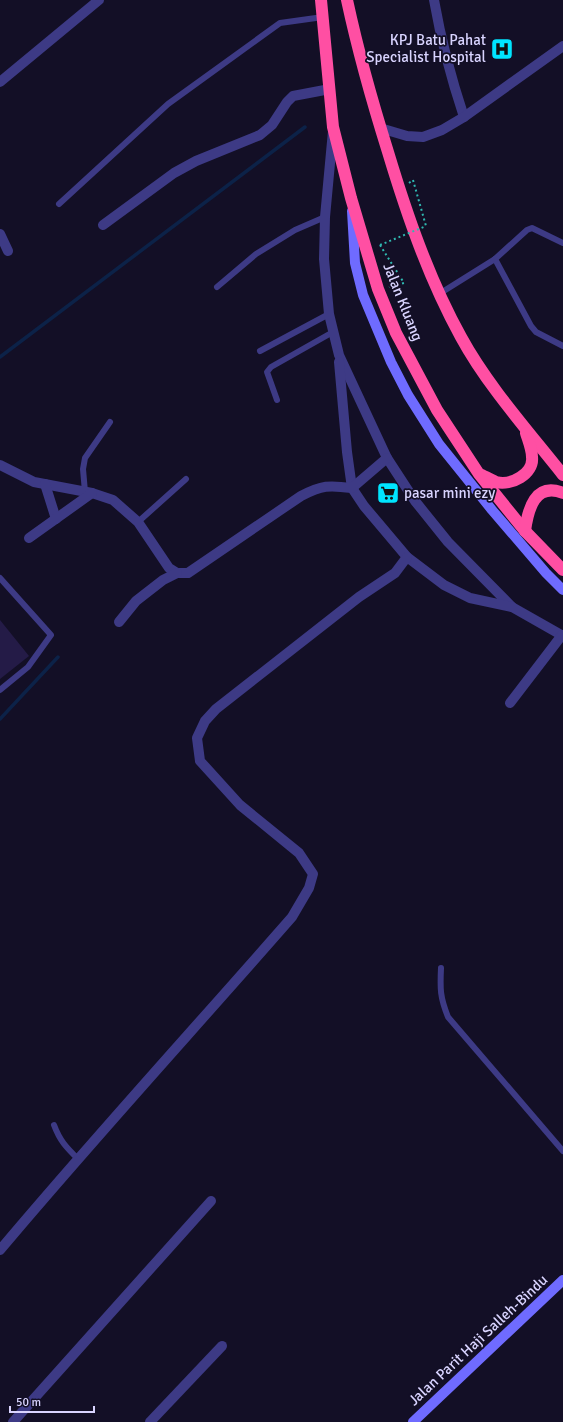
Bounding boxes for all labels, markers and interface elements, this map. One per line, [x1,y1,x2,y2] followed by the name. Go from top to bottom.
[366,31,486,66] place label: KPJ Batu Pahat Specialist Hospital
[489,36,515,62] hospital icon: KPJ Batu Pahat Specialist Hospital
[379,260,427,344] street label: Jalan Kluang
[375,480,401,506] supermarket icon: pasar mini ezy
[404,484,495,502] place label: pasar mini ezy
[405,1271,551,1409] street label: Jalan Parit Haji Salleh-Bindu
[10,1388,94,1414] scale bar
[16,1395,41,1410] text: 50 m

